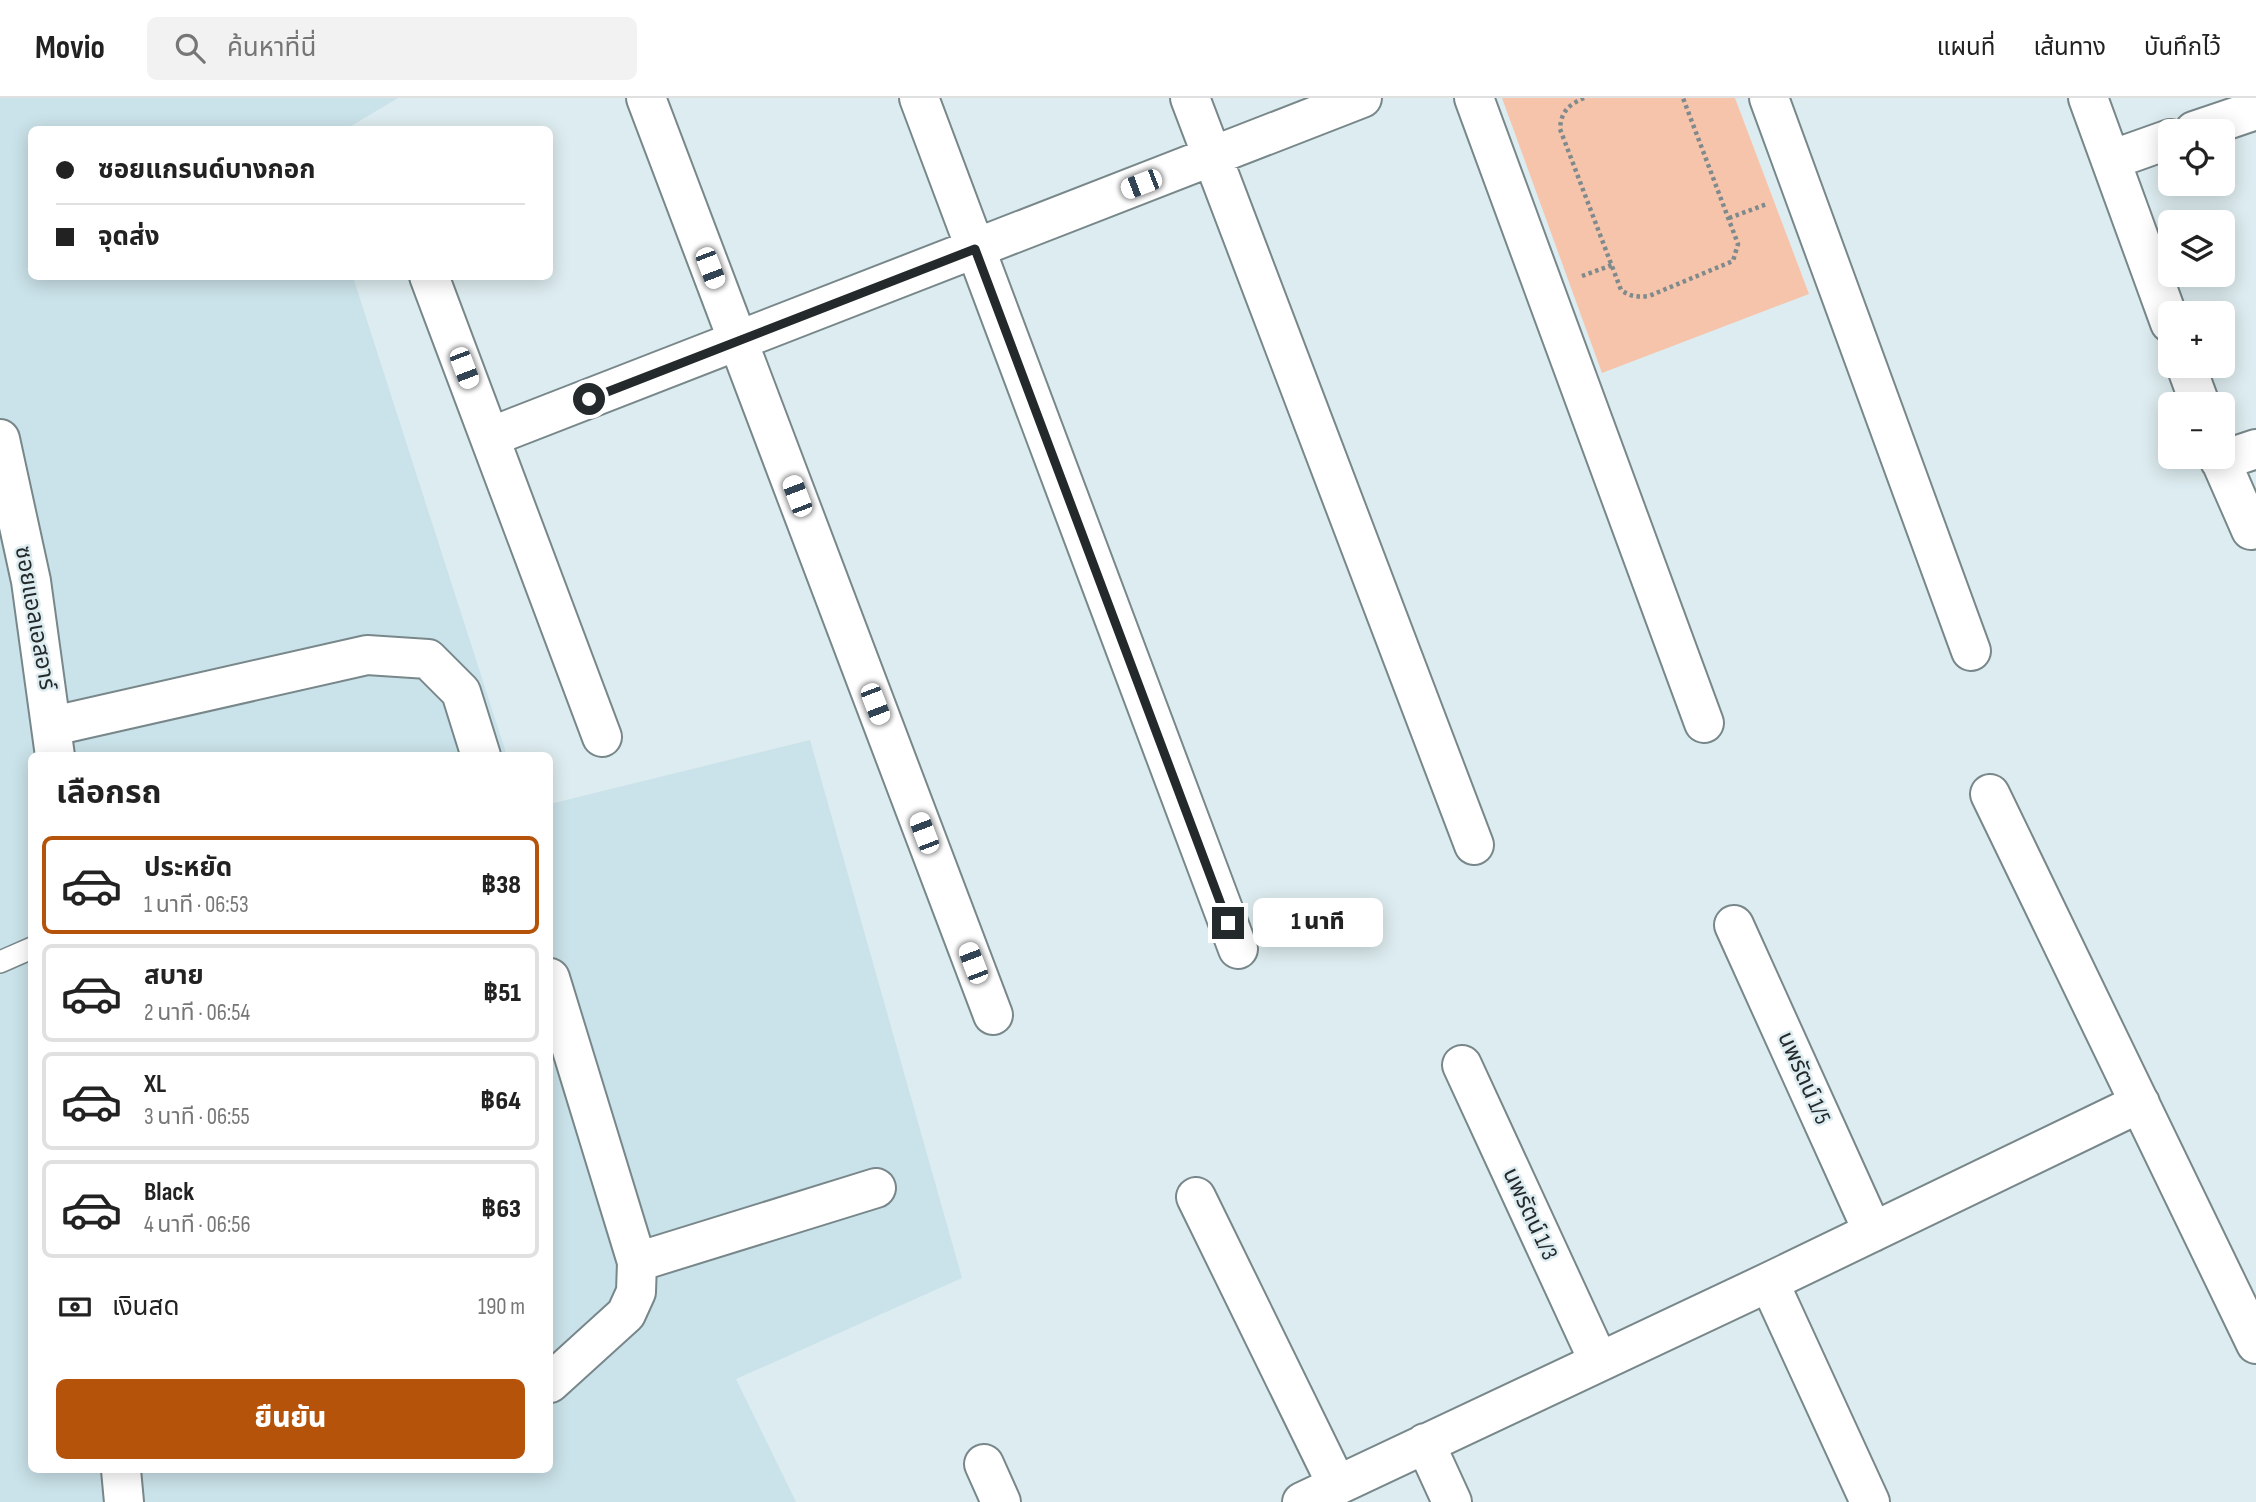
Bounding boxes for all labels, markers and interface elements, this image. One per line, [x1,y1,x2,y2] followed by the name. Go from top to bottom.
[147,17,637,80] search box
[35,28,105,68] text: Movio
[171,29,209,67] icon: search
[227,33,316,64] text: ค้นหาที่นี่
[1937,33,1995,62] text: แผนที่
[2033,33,2106,62] text: เส้นทาง
[2144,33,2221,62] text: บันทึกไว้
[2158,119,2235,469] map controls
[2158,119,2235,196] button: locate
[98,155,315,186] text: ซอยแกรนด์บางกอก
[1118,167,1165,201] car
[2158,210,2235,287] button: layers
[98,222,160,253] text: จุดส่ง
[693,245,728,291] car
[2158,301,2235,378] button: +
[447,345,482,391] car
[573,383,605,415] route start
[2158,392,2235,469] button: −
[780,473,815,519] car
[9,544,62,693] street label: ซอยแอลเอสอาร์
[858,681,893,727] car
[56,774,161,813] text: เลือกรถ
[907,810,942,856] car
[144,853,232,884] text: ประหยัด
[60,854,123,917] icon: car
[481,870,521,901] text: ฿38
[144,891,249,919] text: 1 นาที · 06:53
[1252,898,1382,948] callout: 1 นาที
[1212,907,1244,939] route end
[1291,908,1345,936] text: 1 นาที
[956,940,991,986] car
[144,961,204,992] text: สบาย
[60,962,123,1025] icon: car
[483,978,521,1009] text: ฿51
[144,999,250,1027] text: 2 นาที · 06:54
[1771,1028,1837,1128] street label: นพรัตน์ 1/5
[144,1069,166,1100] text: XL
[60,1070,123,1133] icon: car
[480,1086,521,1117] text: ฿64
[144,1103,250,1131] text: 3 นาที · 06:55
[1497,1163,1563,1265] street label: นพรัตน์ 1/3
[144,1177,194,1208] text: Black
[60,1178,123,1241] icon: car
[481,1194,521,1225] text: ฿63
[144,1211,251,1239] text: 4 นาที · 06:56
[56,1288,94,1326] icon: cash
[112,1292,179,1323] text: เงินสด
[478,1293,525,1321] text: 190 m
[56,1379,525,1459] button: ยืนยัน

